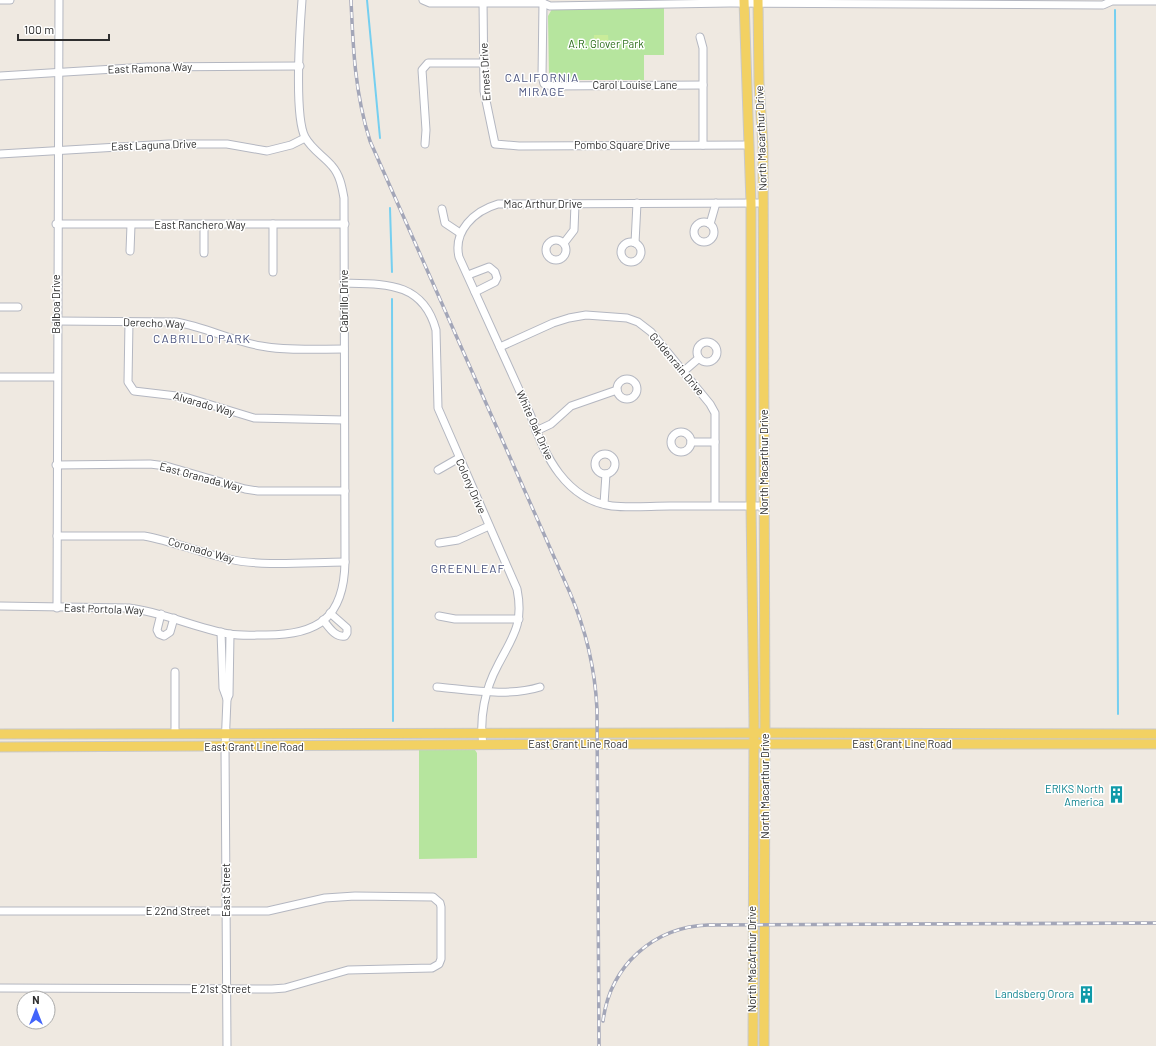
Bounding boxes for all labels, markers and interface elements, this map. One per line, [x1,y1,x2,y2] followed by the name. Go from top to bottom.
[18,16,109,42] scale bar
[24,22,54,36] text: 100 m
[568,37,644,50] park label: A.R. Glover Park
[476,42,493,101] street label: Ernest Drive
[107,60,193,75] street label: East Ramona Way
[505,70,579,98] district label: CALIFORNIA MIRAGE
[593,78,678,91] street label: Carol Louise Lane
[752,85,769,191] street label: North Macarthur Drive
[111,137,197,152] street label: East Laguna Drive
[574,138,670,151] street label: Pombo Square Drive
[504,197,583,210] street label: Mac Arthur Drive
[154,218,246,231] street label: East Ranchero Way
[337,269,350,332] street label: Cabrillo Drive
[49,274,62,334] street label: Balboa Drive
[123,315,185,330] street label: Derecho Way
[647,330,708,398] street label: Goldenrain Drive
[153,331,251,345] district label: CABRILLO PARK
[514,388,557,462] street label: White Oak Drive
[172,389,236,419] street label: Alvarado Way
[757,409,770,515] street label: North Macarthur Drive
[454,456,489,515] street label: Colony Drive
[158,459,244,494] street label: East Granada Way
[167,534,236,565] street label: Coronado Way
[431,561,505,575] district label: GREENLEAF
[64,601,144,616] street label: East Portola Way
[758,733,771,839] street label: North Macarthur Drive
[528,737,628,750] street label: East Grant Line Road
[852,737,952,750] street label: East Grant Line Road
[204,740,304,753] street label: East Grant Line Road
[1045,782,1104,808] place label: ERIKS North America
[1107,785,1127,805] building icon: ERIKS North America
[219,863,232,917] street label: East Street
[146,904,210,917] street label: E 22nd Street
[745,906,758,1012] street label: North MacArthur Drive
[191,982,251,995] street label: E 21st Street
[1077,984,1097,1004] building icon: Landsberg Orora
[995,987,1074,1000] place label: Landsberg Orora
[16,990,56,1030] north arrow
[32,993,40,1006] text: N

